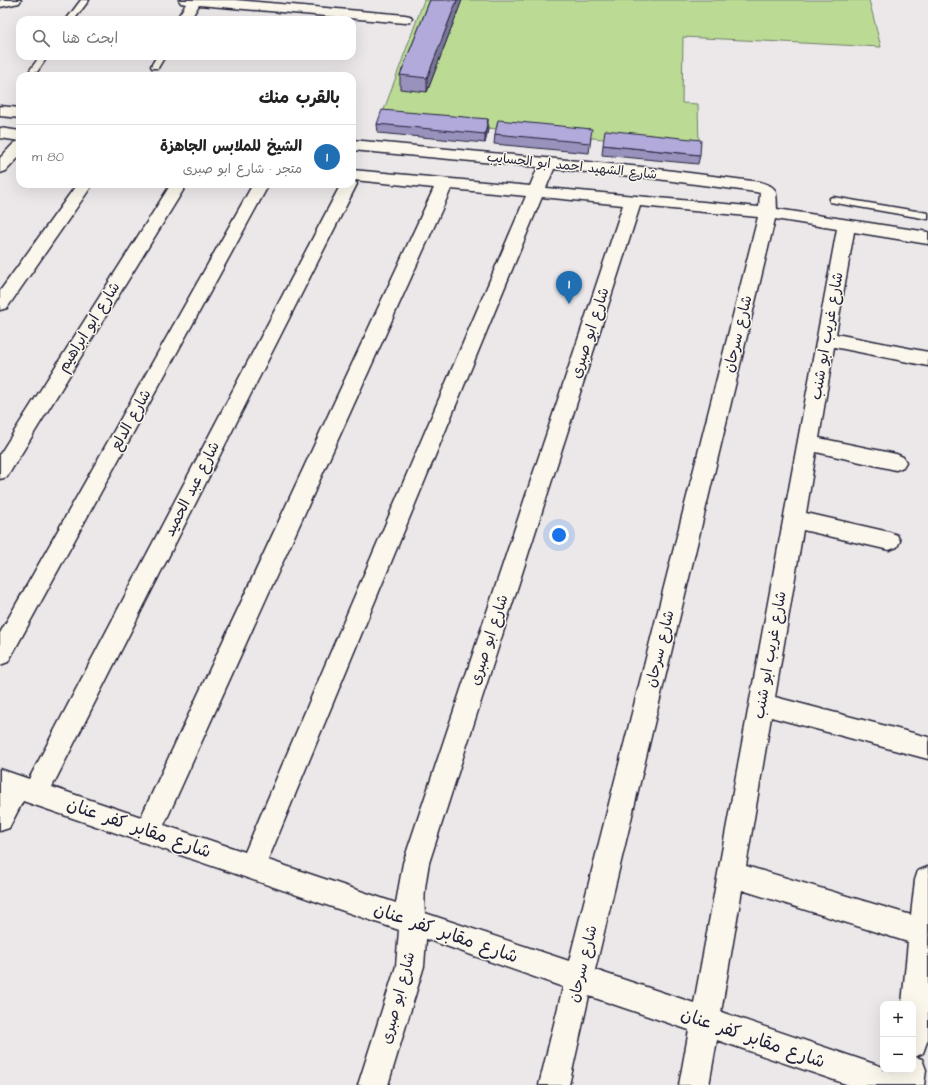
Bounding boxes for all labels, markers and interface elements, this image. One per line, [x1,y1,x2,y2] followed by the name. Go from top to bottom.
[16,16,356,60] search box
[30,27,52,49] icon: search
[62,28,118,49] text: ابحث هنا
[259,86,340,110] text: بالقرب منك
[160,136,302,157] text: الشيخ للملابس الجاهزة
[32,148,64,166] text: 80 m
[326,148,328,166] text: 1
[486,148,658,184] street label: شارع الشهيد احمد ابو الحسايب
[183,160,302,178] text: متجر · شارع ابو صبرى
[805,270,849,402] street label: شارع غريب ابو شنب
[556,271,582,304] pin: 1
[53,278,126,377] street label: شارع ابو ابراهيم
[565,285,615,381] street label: شارع ابو صبرى
[718,293,758,375] street label: شارع سرحان
[106,386,156,454] street label: شارع الدلع
[159,438,225,540] street label: شارع عبد الحميد
[549,525,569,545] your location
[748,589,792,721] street label: شارع غريب ابو شنب
[464,592,514,688] street label: شارع ابو صبرى
[640,608,680,690] street label: شارع سرحان
[63,792,215,864] street label: شارع مقابر كفر عنان
[370,897,522,969] street label: شارع مقابر كفر عنان
[563,923,603,1005] street label: شارع سرحان
[376,950,420,1046] street label: شارع ابو صبرى
[880,1001,916,1073] map controls
[880,1001,916,1037] button: +
[677,1002,829,1074] street label: شارع مقابر كفر عنان
[880,1037,916,1073] button: −

